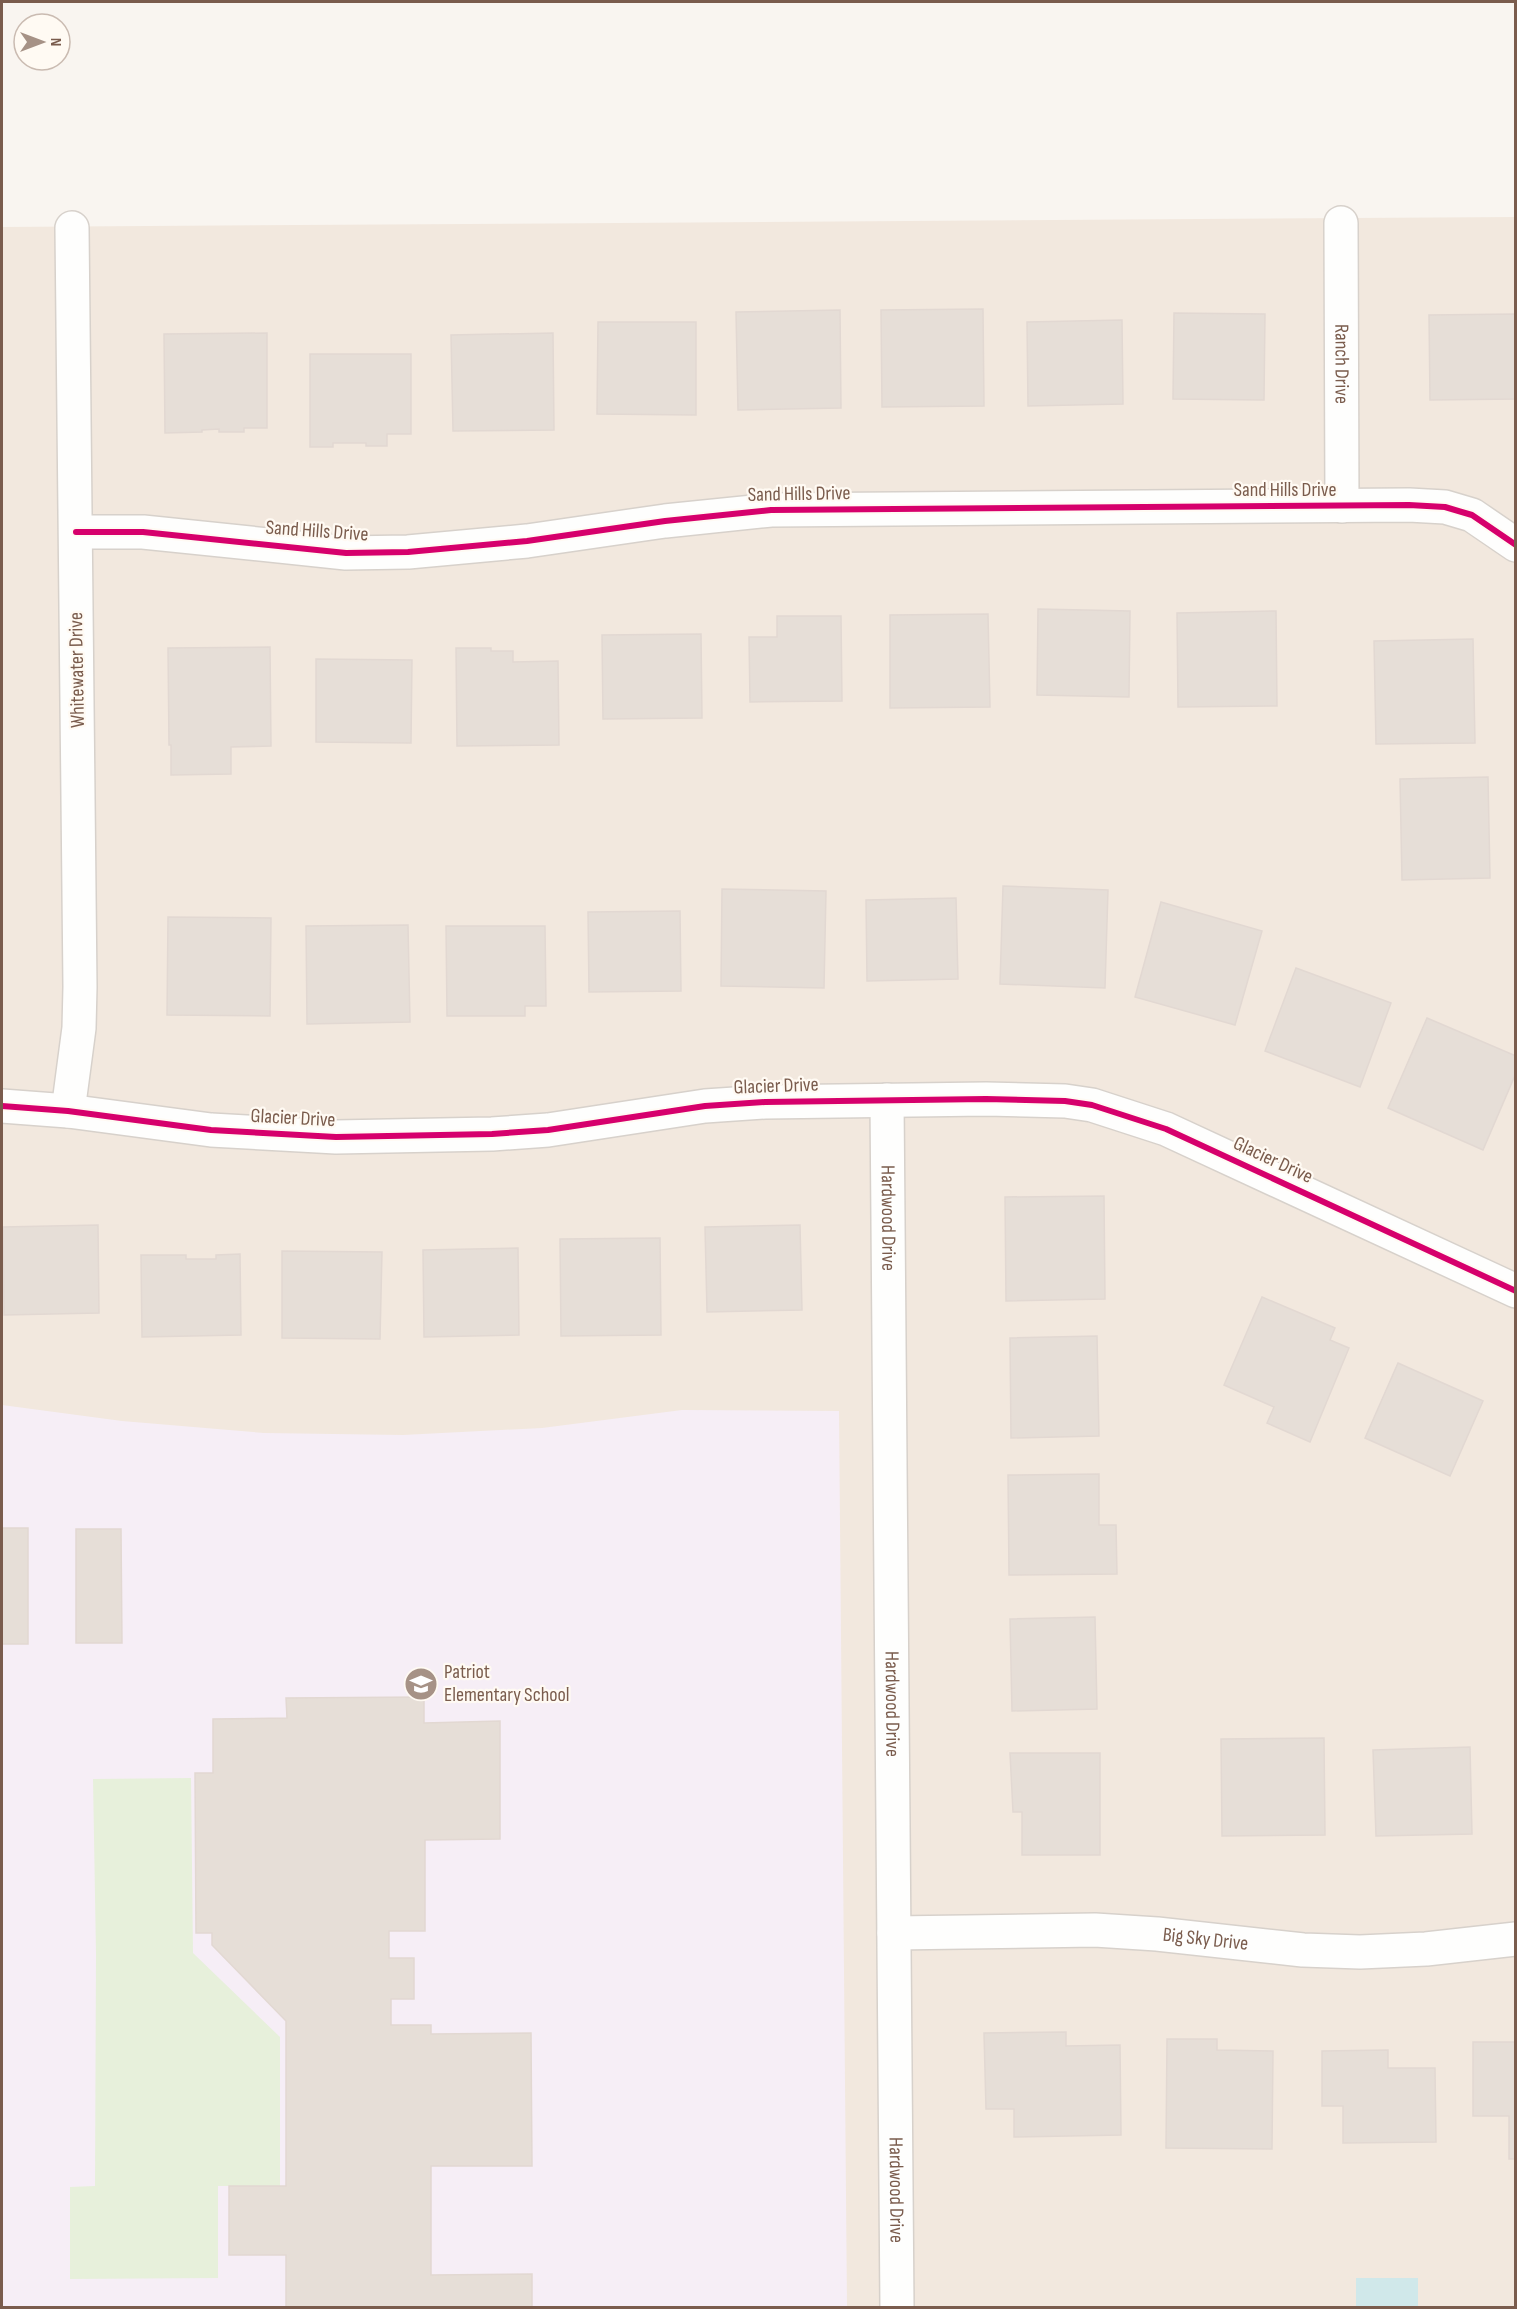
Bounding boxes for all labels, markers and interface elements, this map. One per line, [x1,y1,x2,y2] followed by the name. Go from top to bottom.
[12,12,72,72] north arrow
[46,38,65,46] text: N
[1329,324,1354,404] street label: Ranch Drive
[1234,478,1336,502] street label: Sand Hills Drive
[747,481,851,507] street label: Sand Hills Drive
[265,515,369,547] street label: Sand Hills Drive
[64,612,90,728] street label: Whitewater Drive
[733,1073,819,1099] street label: Glacier Drive
[250,1104,336,1132] street label: Glacier Drive
[1229,1131,1317,1189] street label: Glacier Drive
[876,1165,900,1271] street label: Hardwood Drive
[880,1651,904,1757] street label: Hardwood Drive
[444,1660,570,1707] place label: Patriot Elementary School
[403,1666,439,1702] school or university icon: Patriot Elementary School
[1162,1923,1250,1956] street label: Big Sky Drive
[884,2137,908,2243] street label: Hardwood Drive

